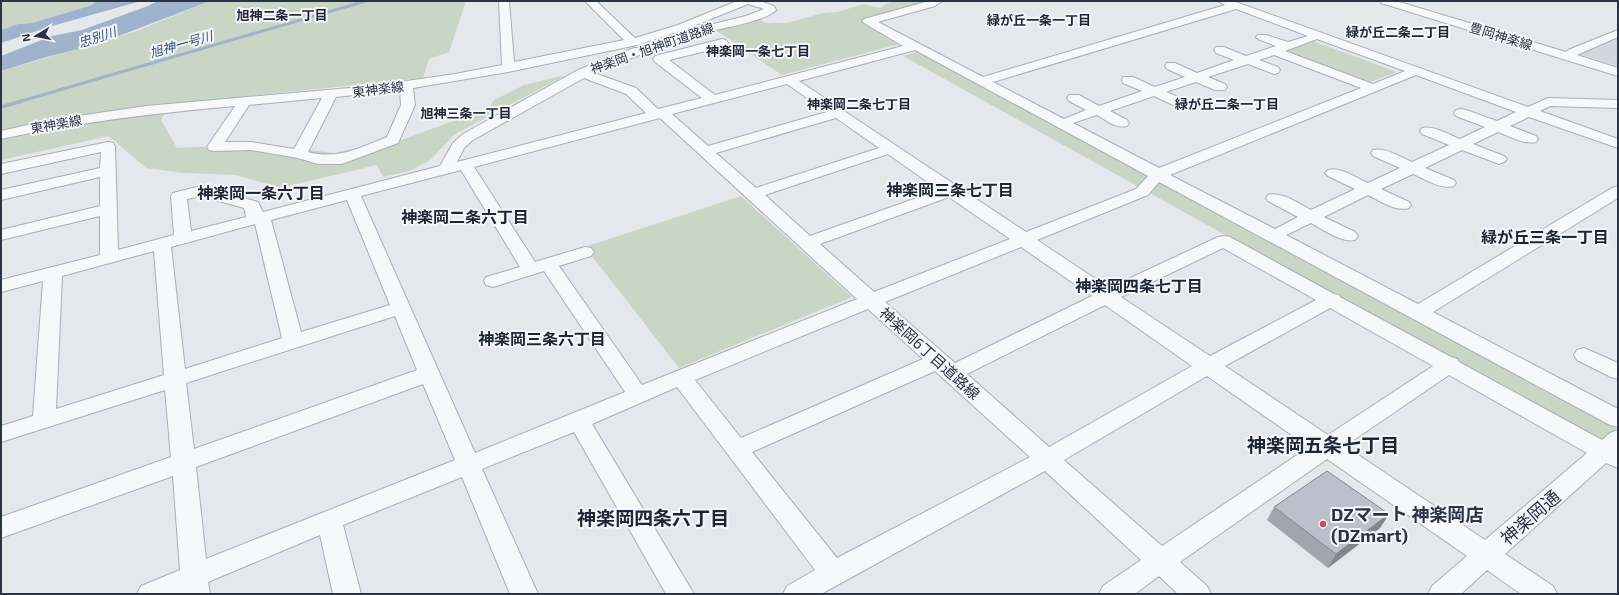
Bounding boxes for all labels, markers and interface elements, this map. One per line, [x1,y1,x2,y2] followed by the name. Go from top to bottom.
[236,7,328,23] district label: 旭神二条一丁目
[986,12,1091,28] district label: 緑が丘一条一丁目
[16,16,56,56] north arrow
[588,19,716,77] street label: 神楽岡・旭神町道路線
[1468,19,1534,53] street label: 豊岡神楽線
[76,23,120,51] water label: 忠別川
[1345,24,1450,40] district label: 緑が丘二条二丁目
[148,27,216,61] water label: 旭神一号川
[19,33,33,43] text: N
[706,43,810,59] district label: 神楽岡一条七丁目
[351,78,405,100] street label: 東神楽線
[807,96,911,112] district label: 神楽岡二条七丁目
[1174,96,1279,112] district label: 緑が丘二条一丁目
[420,105,512,121] district label: 旭神三条一丁目
[29,112,83,136] street label: 東神楽線
[886,180,1014,199] district label: 神楽岡三条七丁目
[197,183,325,202] district label: 神楽岡一条六丁目
[401,207,529,226] district label: 神楽岡二条六丁目
[1481,227,1609,246] district label: 緑が丘三条一丁目
[1075,276,1203,295] district label: 神楽岡四条七丁目
[876,303,984,403] street label: 神楽岡6丁目道路線
[478,329,606,348] district label: 神楽岡三条六丁目
[1247,433,1399,456] district label: 神楽岡五条七丁目
[1496,485,1564,549] street label: 神楽岡通
[1331,503,1484,546] place label: DZマート 神楽岡店 (DZmart)
[577,506,729,529] district label: 神楽岡四条六丁目
[1318,519,1328,529] marker: DZマート 神楽岡店 (DZmart)

